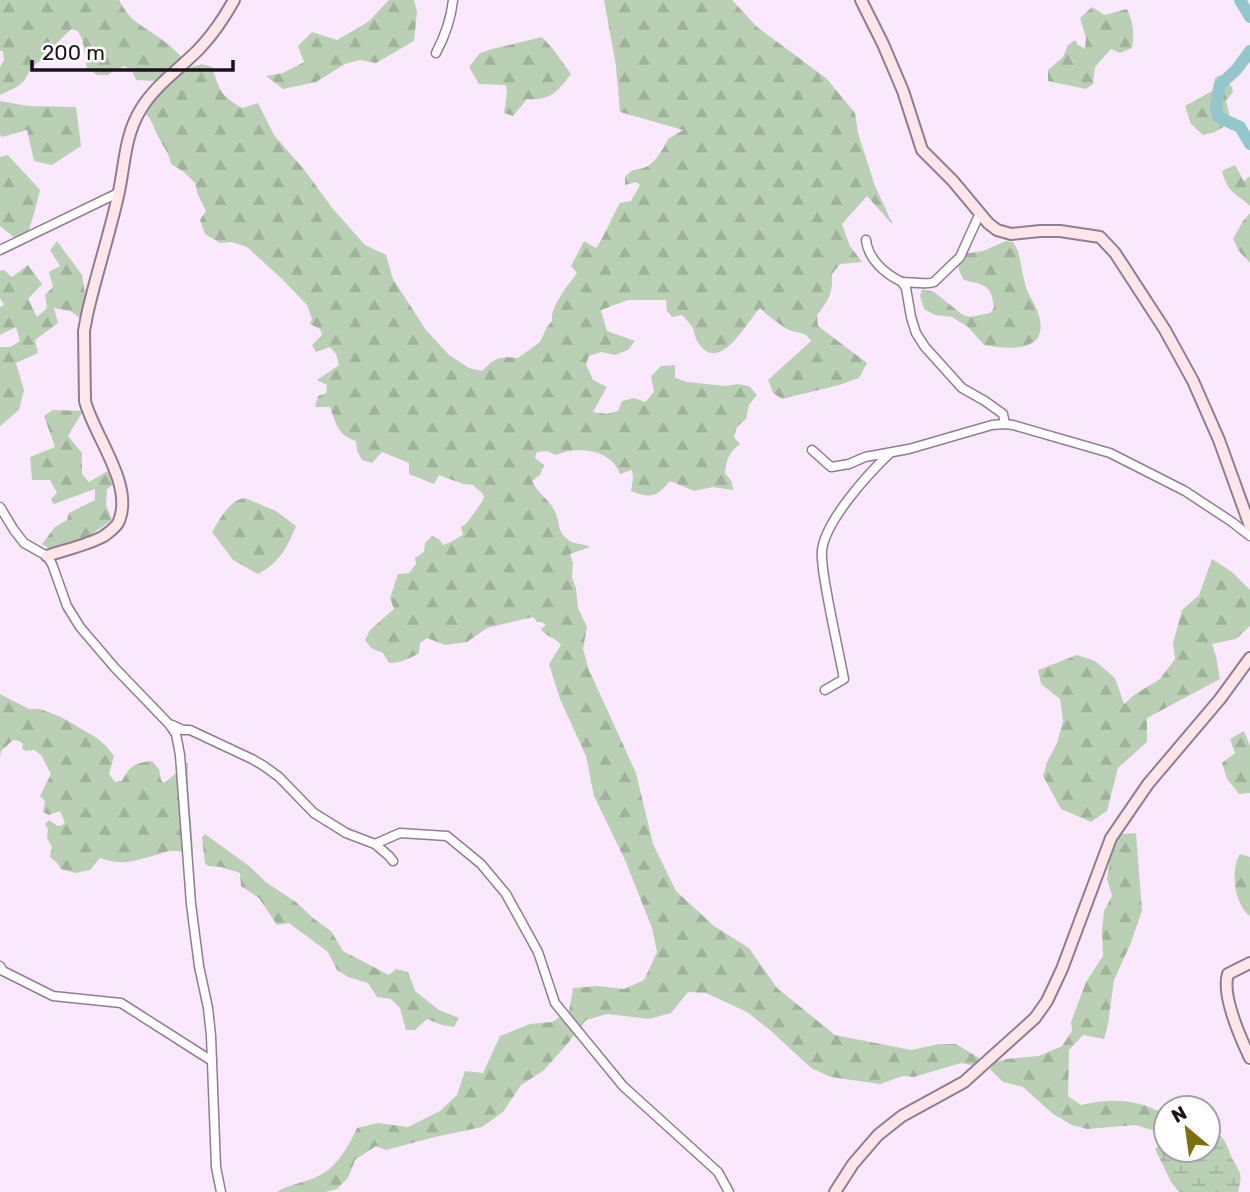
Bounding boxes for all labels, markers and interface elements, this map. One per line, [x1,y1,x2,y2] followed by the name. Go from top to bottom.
[32,28,233,72] scale bar
[42,40,105,65] text: 200 m
[1152,1094,1222,1164] north arrow
[1167,1101,1191,1128] text: N

